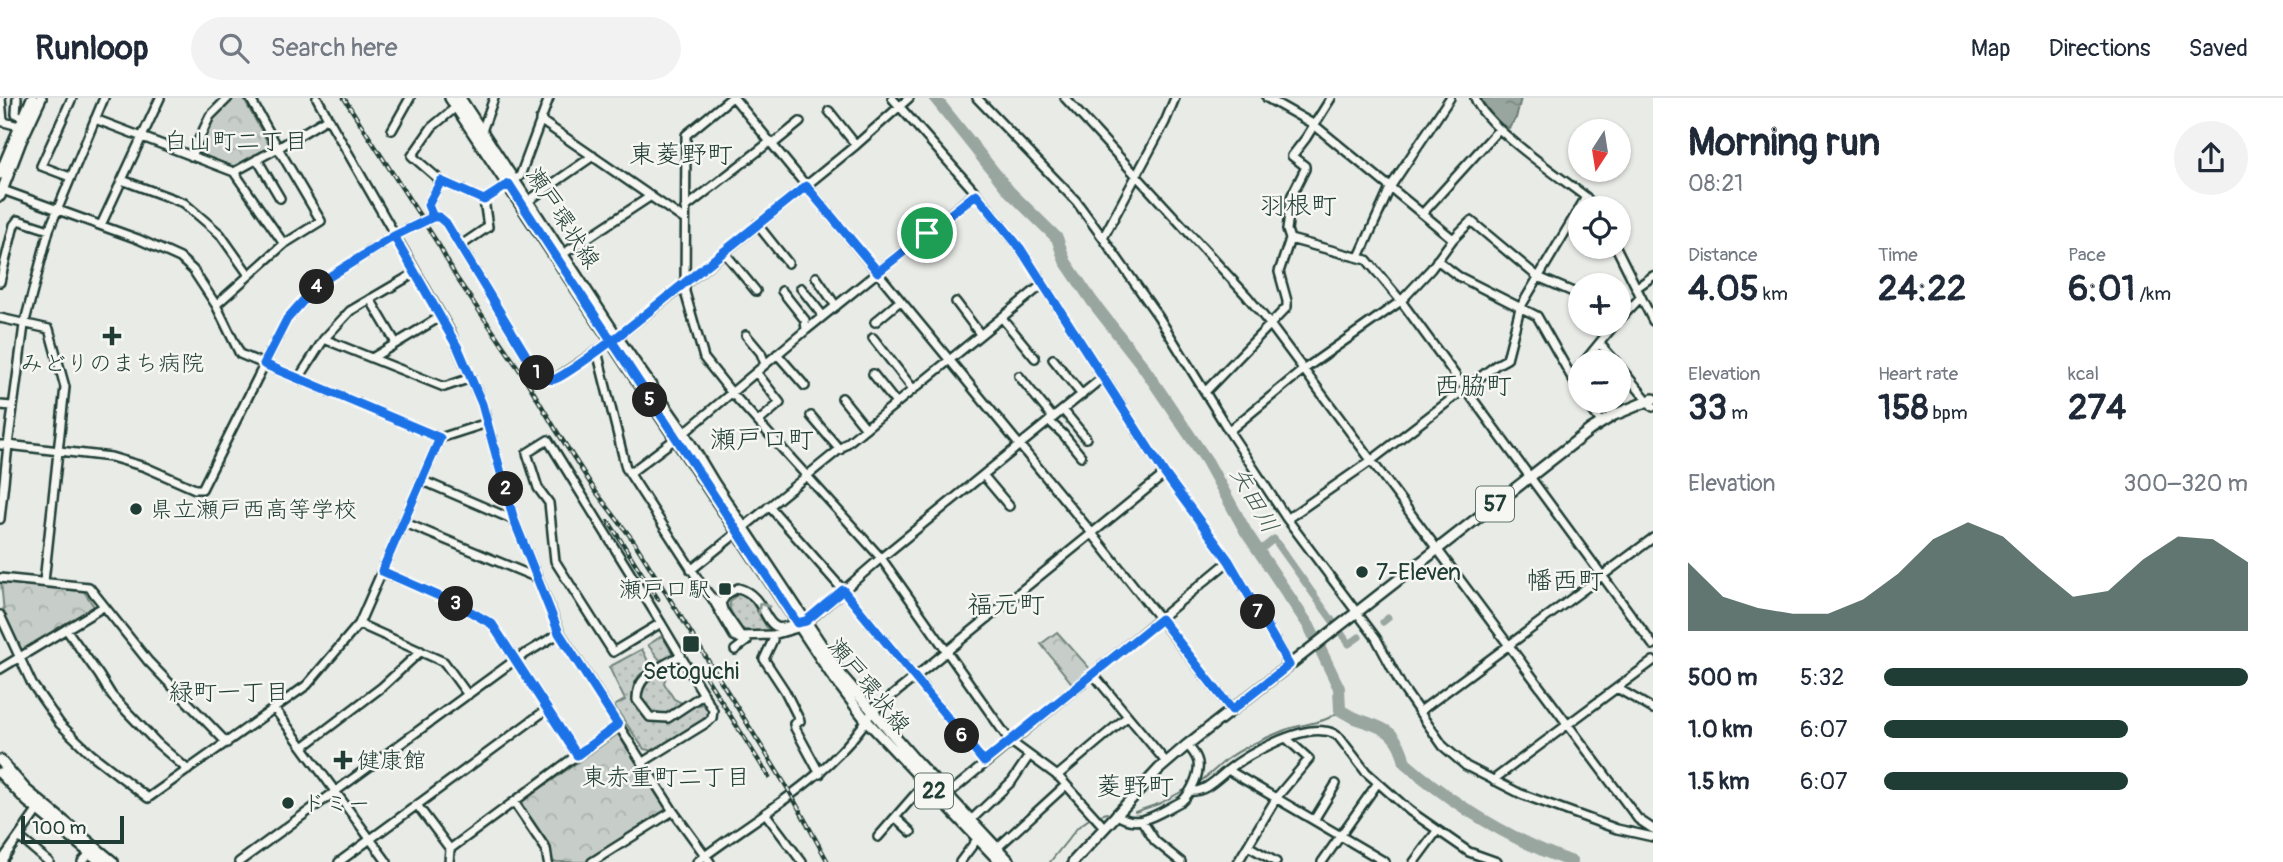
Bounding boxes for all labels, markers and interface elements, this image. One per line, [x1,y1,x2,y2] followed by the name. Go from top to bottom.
[191,17,681,80] search box
[35,28,149,69] text: Runloop
[215,29,253,67] icon: search
[271,32,398,64] text: Search here
[1971,34,2011,63] text: Map
[2049,34,2150,63] text: Directions
[2188,34,2248,63] text: Saved
[1568,119,1631,182] north arrow
[1568,119,1631,413] map controls
[1688,119,1880,167] text: Morning run
[2174,121,2248,195] button: share
[164,127,308,156] district label: 白山町二丁目
[629,139,733,171] district label: 東菱野町
[520,162,606,274] street label: 瀬戸環状線
[1688,169,1743,198] text: 08:21
[1259,190,1337,222] district label: 羽根町
[1568,196,1631,259] button: locate
[897,203,957,263] pin
[908,214,946,252] icon: arrive
[1688,243,1757,267] text: Distance
[1878,243,1918,267] text: Time
[2068,243,2106,267] text: Pace
[1688,267,1759,311] text: 4.05
[1878,267,1966,311] text: 24:22
[2068,267,2135,311] text: 6:01
[300,270,334,304] pin: 4
[1568,273,1631,336] button: +
[311,274,322,298] text: 4
[1759,282,1788,306] text: km
[2135,282,2171,306] text: /km
[102,326,122,346] marker: みどりのまち病院
[20,349,204,378] place label: みどりのまち病院
[1568,350,1631,413] button: −
[520,356,554,390] pin: 1
[533,360,540,384] text: 1
[1688,362,1760,386] text: Elevation
[1878,362,1958,386] text: Heart rate
[2068,362,2099,386] text: kcal
[1434,370,1512,402] district label: 西脇町
[632,382,668,418] pin: 5
[1688,386,1727,430] text: 33
[1878,386,1928,430] text: 158
[2068,386,2126,430] text: 274
[644,387,655,411] text: 5
[1727,401,1748,425] text: m
[1928,401,1968,425] text: bpm
[710,424,814,456] district label: 瀬戸口町
[1223,462,1285,538] water label: 矢田川
[1688,469,1776,498] text: Elevation
[2123,469,2248,498] text: 300–320 m
[489,472,524,506] pin: 2
[500,476,511,500] text: 2
[1476,486,1514,522] road number: 57
[150,495,357,524] place label: 県立瀬戸西高等学校
[128,501,144,517] marker: 県立瀬戸西高等学校
[1376,558,1461,587] place label: 7-Eleven
[1354,564,1370,580] marker: 7-Eleven
[1526,565,1604,597] district label: 幡西町
[619,575,711,604] place label: 瀬戸口駅
[717,581,733,597] marker: 瀬戸口駅
[438,587,474,622] pin: 3
[967,589,1045,621] district label: 福元町
[450,591,461,615] text: 3
[1240,594,1276,630] pin: 7
[1252,599,1263,623] text: 7
[758,602,771,615] one-way arrow
[822,632,916,740] street label: 瀬戸環状線
[681,634,701,654] marker: Setoguchi
[643,657,739,686] place label: Setoguchi
[1688,663,1757,692] text: 500 m
[1800,663,1844,692] text: 5:32
[169,678,289,707] district label: 緑町一丁目
[1688,715,1753,744] text: 1.0 km
[1800,715,1847,744] text: 6:07
[944,718,979,754] pin: 6
[956,723,967,747] text: 6
[357,746,426,775] place label: 健康館
[335,752,351,768] marker: 健康館
[582,763,750,792] district label: 東赤重町二丁目
[1688,767,1750,796] text: 1.5 km
[1800,767,1847,796] text: 6:07
[1096,771,1174,803] district label: 菱野町
[915,774,953,808] road number: 22
[302,789,371,818] place label: ドミー
[280,795,296,811] marker: ドミー
[21,813,124,845] scale bar
[32,816,86,840] text: 100 m

